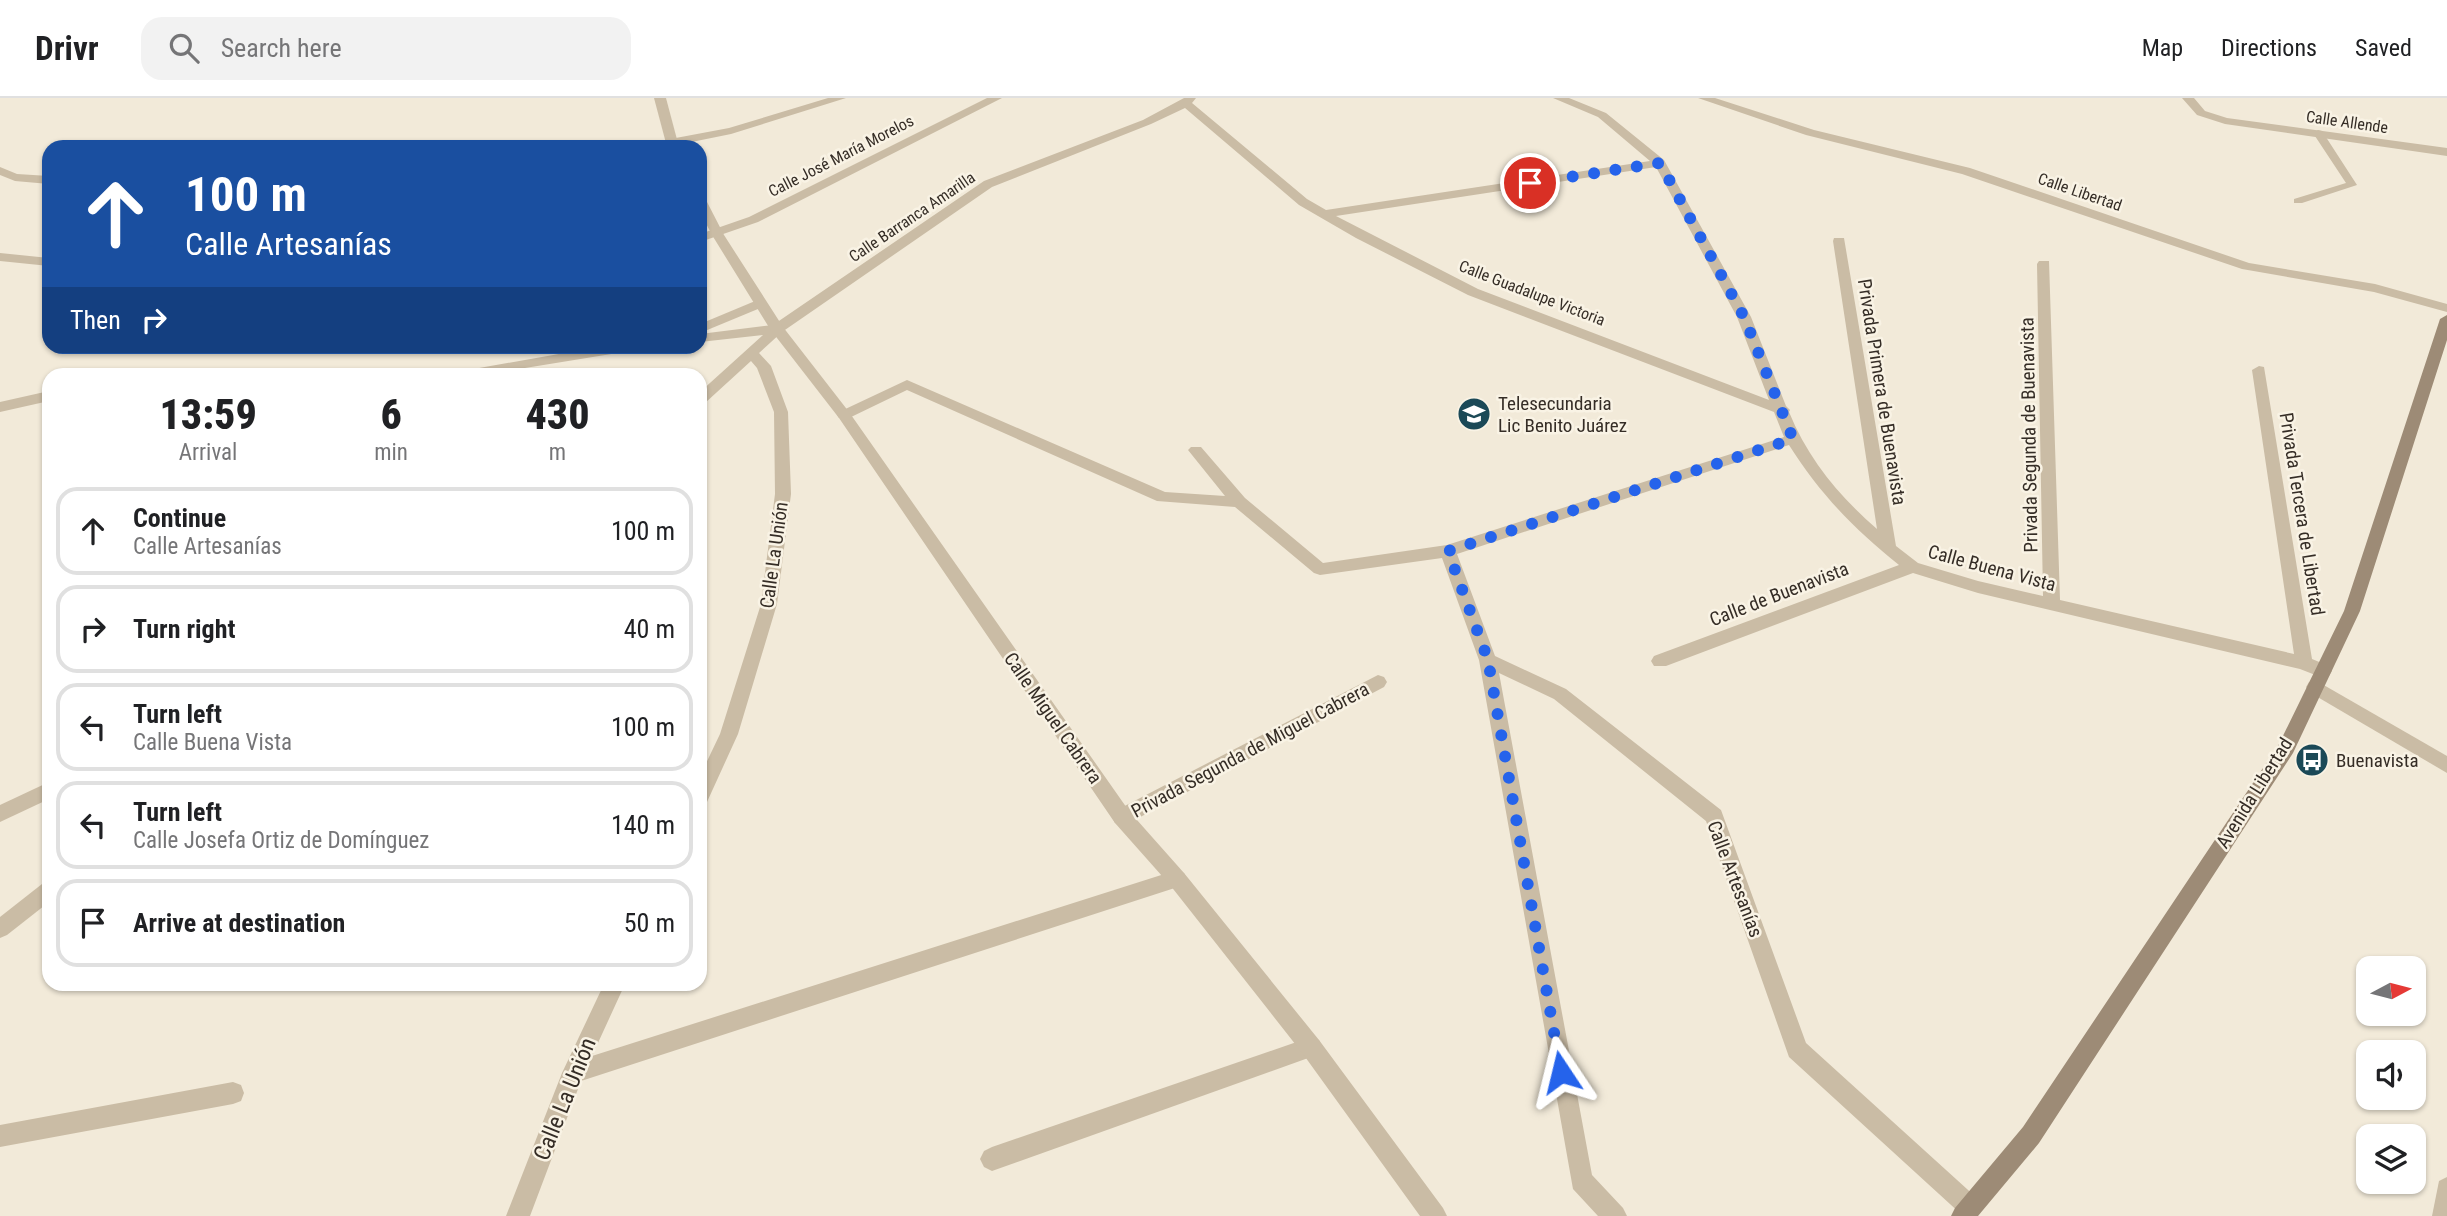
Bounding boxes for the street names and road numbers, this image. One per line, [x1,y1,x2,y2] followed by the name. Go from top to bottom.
[2305,107,2389,137] street label: Calle Allende
[765,111,917,201] street label: Calle José María Morelos
[845,168,979,266] street label: Calle Barranca Amarilla
[2036,169,2124,215] street label: Calle Libertad
[1456,256,1608,330] street label: Calle Guadalupe Victoria
[1853,277,1911,507] street label: Privada Primera de Buenavista
[2015,317,2043,553] street label: Privada Segunda de Buenavista
[2275,411,2329,617] street label: Privada Tercera de Libertad
[755,500,793,610] street label: Calle La Unión
[1926,540,2058,596] street label: Calle Buena Vista
[1706,557,1852,631] street label: Calle de Buenavista
[999,648,1107,788] street label: Calle Miguel Cabrera
[1127,677,1373,823] street label: Privada Segunda de Miguel Cabrera
[2211,734,2297,852] street label: Avenida Libertad
[1702,818,1768,940] street label: Calle Artesanías
[528,1034,602,1164] street label: Calle La Unión

